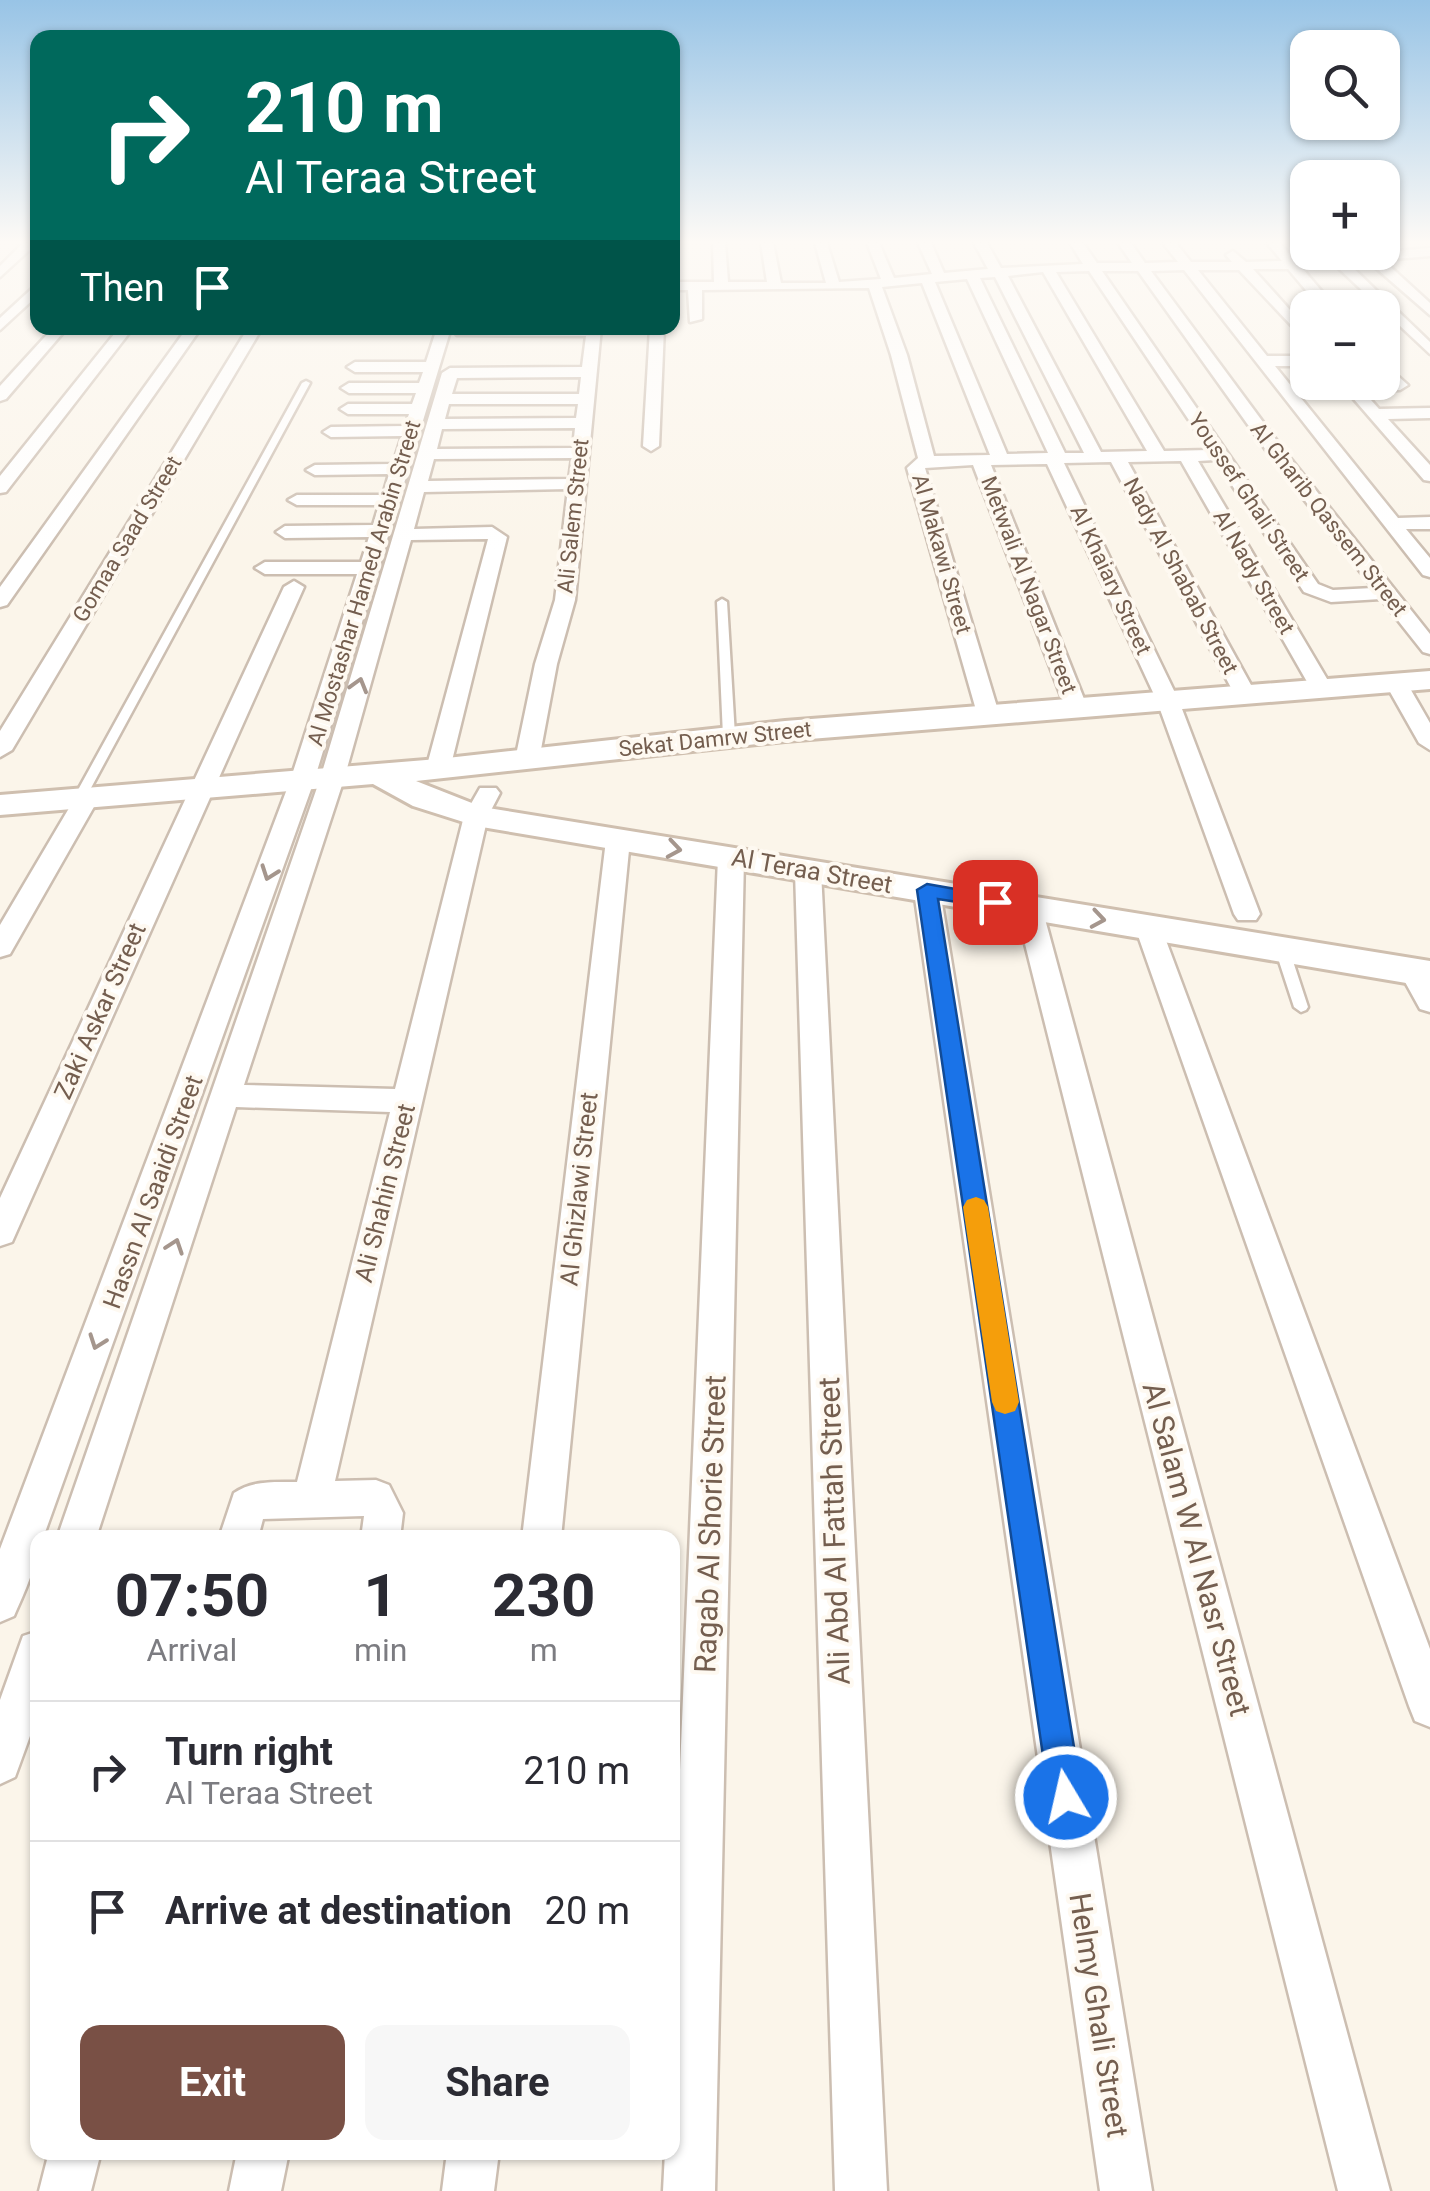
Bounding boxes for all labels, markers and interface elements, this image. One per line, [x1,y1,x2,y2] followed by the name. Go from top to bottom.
[1290,30,1400,400] map controls
[1290,30,1400,140] button: search
[245,67,444,149] text: 210 m
[80,70,210,200] icon: right
[245,151,537,204] text: Al Teraa Street
[1290,160,1400,270] button: +
[185,260,240,315] icon: arrive
[80,266,165,310] text: Then
[1290,290,1400,400] button: −
[1183,408,1315,586] street label: Youssef Ghali Street
[302,417,426,749] street label: Al Mostashar Hamed Arabin Street
[1246,417,1412,621] street label: Al Gharib Qassem Street
[552,437,594,595] street label: Ali Salem Street
[68,452,186,626] street label: Gomaa Saad Street
[907,471,977,637] street label: Al Makawi Street
[976,473,1082,697] street label: Metwali Al Nagar Street
[1119,474,1243,678] street label: Nady Al Shabab Street
[1065,501,1157,659] street label: Al Khaiary Street
[1208,506,1300,638] street label: Al Nady Street
[348,677,369,694] one-way arrow
[617,716,813,762] street label: Sekat Damrw Street
[666,838,683,859] one-way arrow
[730,843,894,899] street label: Al Teraa Street
[953,860,1038,945] pin
[260,864,281,881] one-way arrow
[968,875,1023,930] icon: arrive
[1090,908,1107,929] one-way arrow
[48,918,152,1104] street label: Zaki Askar Street
[97,1071,209,1313] street label: Hassn Al Saaidi Street
[554,1091,604,1287] street label: Al Ghizlawi Street
[349,1101,421,1285] street label: Ali Shahin Street
[164,1239,184,1256] one-way arrow
[88,1333,109,1350] one-way arrow
[687,1374,733,1674] street label: Ragab Al Shorie Street
[811,1376,857,1686] street label: Ali Abd Al Fattah Street
[1136,1378,1258,1720] street label: Al Salam W Al Nasr Street
[115,1560,269,1631] text: 07:50
[363,1560,398,1631] text: 1
[492,1560,595,1631] text: 230
[147,1631,237,1669] text: Arrival
[354,1631,407,1669] text: min
[530,1631,558,1669] text: m
[165,1730,333,1774] text: Turn right
[80,1744,135,1799] icon: right
[1014,1745,1118,1849] position arrow
[523,1749,630,1793] text: 210 m
[165,1774,373,1812] text: Al Teraa Street
[80,1884,135,1939] icon: arrive
[165,1889,512,1933] text: Arrive at destination
[545,1889,630,1933] text: 20 m
[1062,1890,1136,2140] street label: Helmy Ghali Street
[80,2025,345,2140] button: Exit
[365,2025,630,2140] button: Share

